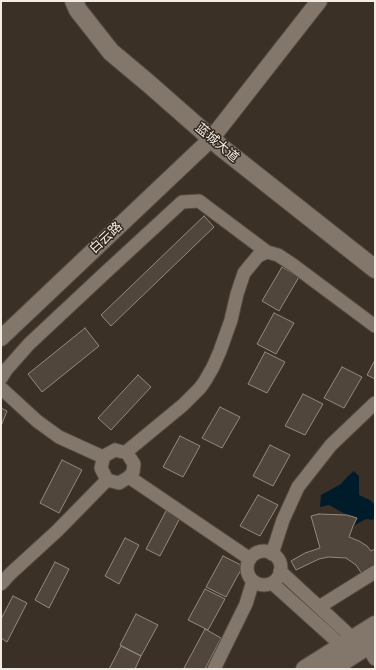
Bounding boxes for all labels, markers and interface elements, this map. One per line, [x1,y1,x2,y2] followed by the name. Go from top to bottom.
[192,120,242,166] street label: 蓝城大道
[86,219,126,257] street label: 白云路

